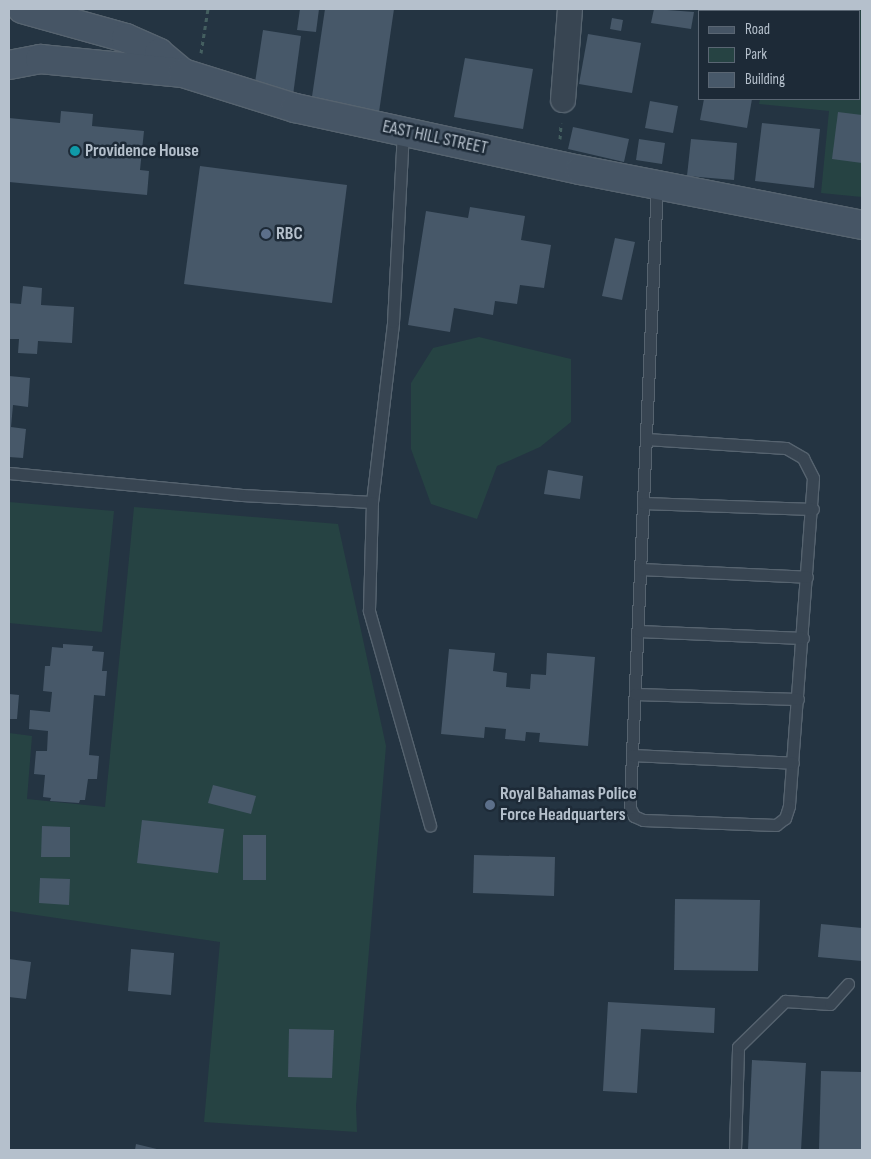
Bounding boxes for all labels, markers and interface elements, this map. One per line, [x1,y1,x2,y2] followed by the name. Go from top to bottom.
[698,10,861,100] legend
[745,20,770,39] text: Road
[745,45,767,64] text: Park
[745,70,785,89] text: Building
[380,116,490,160] street label: EAST HILL STREET
[85,140,199,162] place label: Providence House
[69,145,81,157] marker: Providence House
[276,223,303,245] place label: RBC
[260,228,272,240] marker: RBC
[500,784,637,826] place label: Royal Bahamas Police Force Headquarters
[484,799,496,811] marker: Royal Bahamas Police Force Headquarters

